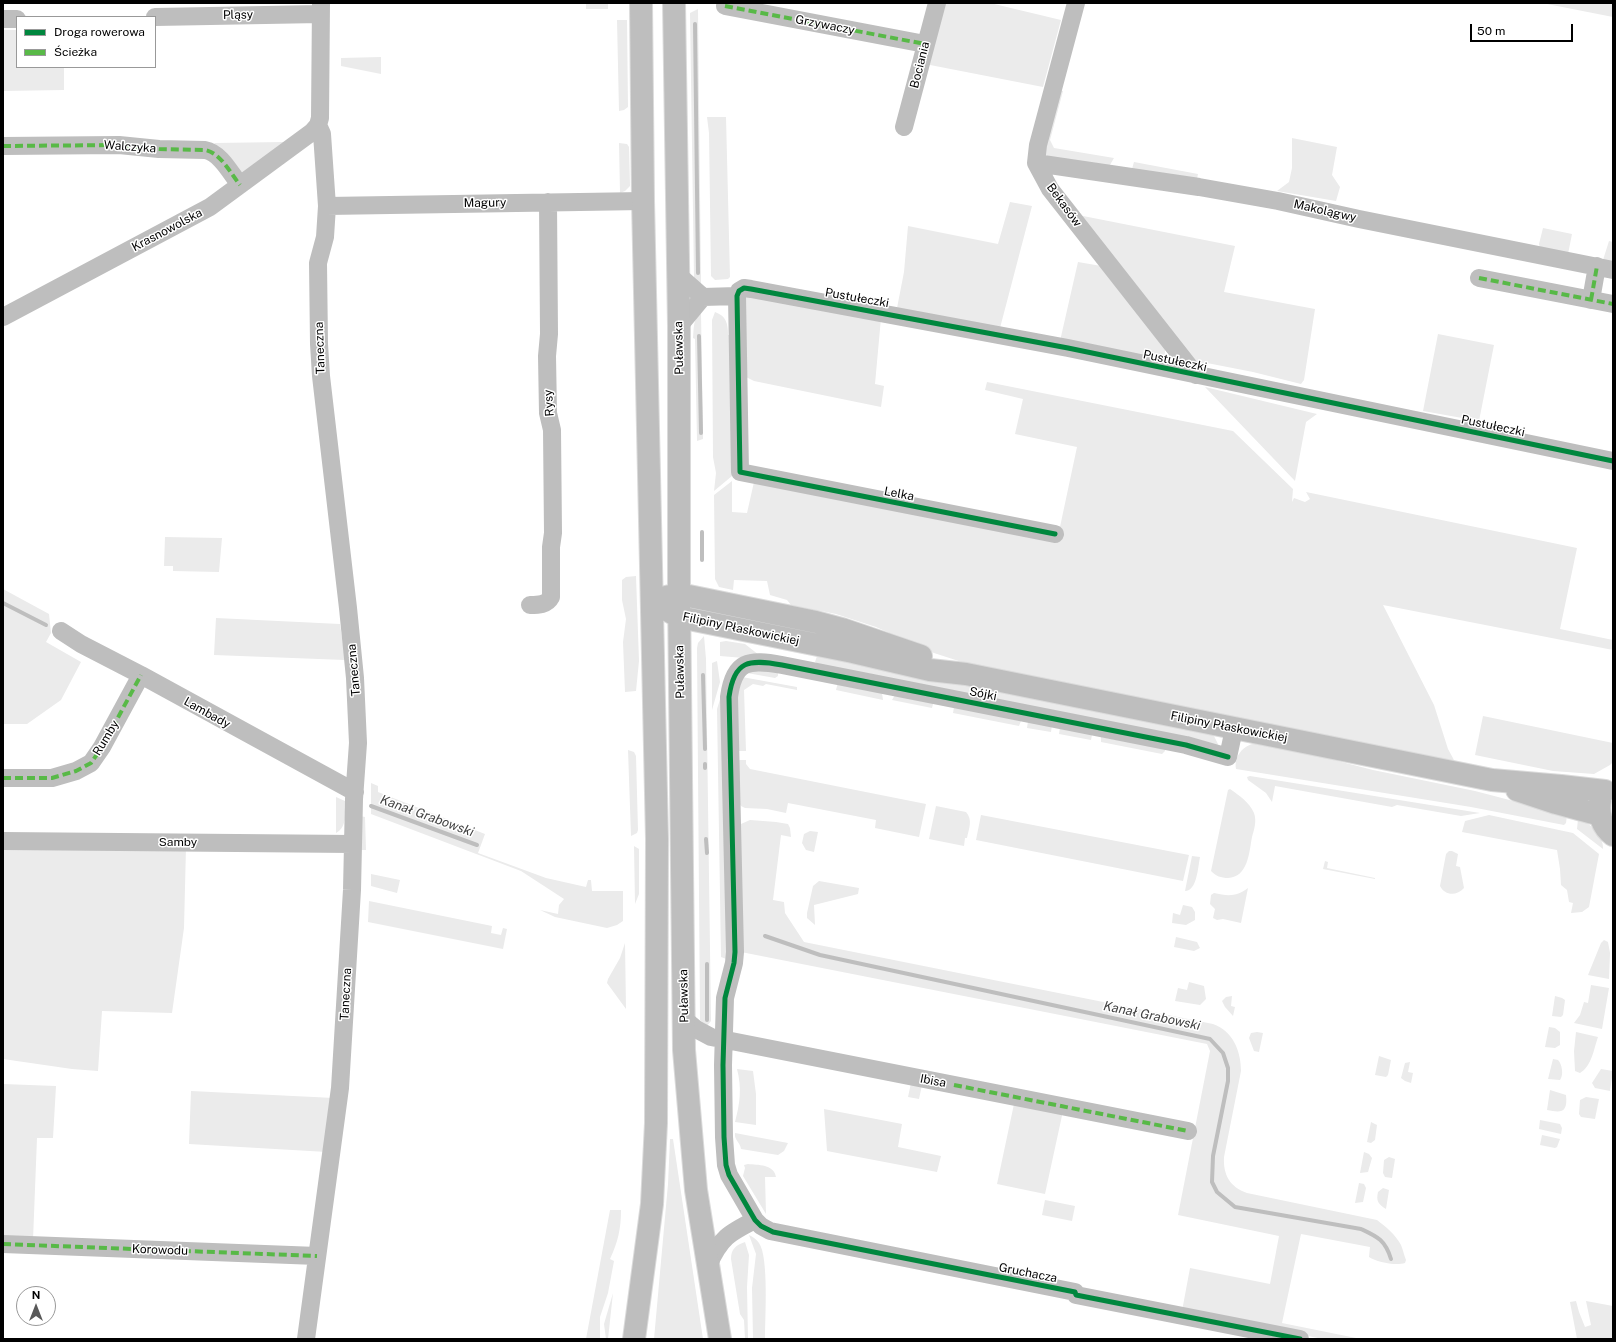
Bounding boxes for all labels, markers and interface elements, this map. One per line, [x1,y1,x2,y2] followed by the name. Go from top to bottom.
[223,8,253,22] street label: Pląsy
[794,12,856,38] street label: Grzywaczy
[16,16,156,68] legend
[1472,16,1575,42] scale bar
[1477,24,1505,38] text: 50 m
[54,25,145,39] text: Droga rowerowa
[907,40,933,90] street label: Bociania
[54,45,97,59] text: Ścieżka
[103,138,157,156] street label: Walczyka
[1043,180,1085,230] street label: Bekasów
[463,195,507,211] street label: Magury
[1292,197,1358,225] street label: Makolągwy
[129,205,205,255] street label: Krasnowolska
[824,285,890,311] street label: Pustułeczki
[671,321,687,375] street label: Puławska
[312,322,328,374] street label: Taneczna
[1142,347,1208,375] street label: Pustułeczki
[541,389,557,417] street label: Rysy
[1460,412,1526,440] street label: Pustułeczki
[883,484,915,504] street label: Lelka
[681,610,801,648] street label: Filipiny Płaskowickiej
[345,643,363,697] street label: Taneczna
[672,645,688,699] street label: Puławska
[968,684,998,704] street label: Sójki
[181,694,233,732] street label: Lambady
[1169,709,1289,745] street label: Filipiny Płaskowickiej
[90,718,122,758] street label: Rumby
[378,792,476,840] water label: Kanał Grabowski
[159,835,197,849] street label: Samby
[337,967,355,1021] street label: Taneczna
[676,969,692,1023] street label: Puławska
[1102,998,1202,1034] water label: Kanał Grabowski
[919,1071,947,1091] street label: Ibisa
[132,1242,188,1258] street label: Korowodu
[998,1260,1058,1286] street label: Gruchacza
[16,1286,56,1326] north arrow
[32,1289,40,1301] text: N

